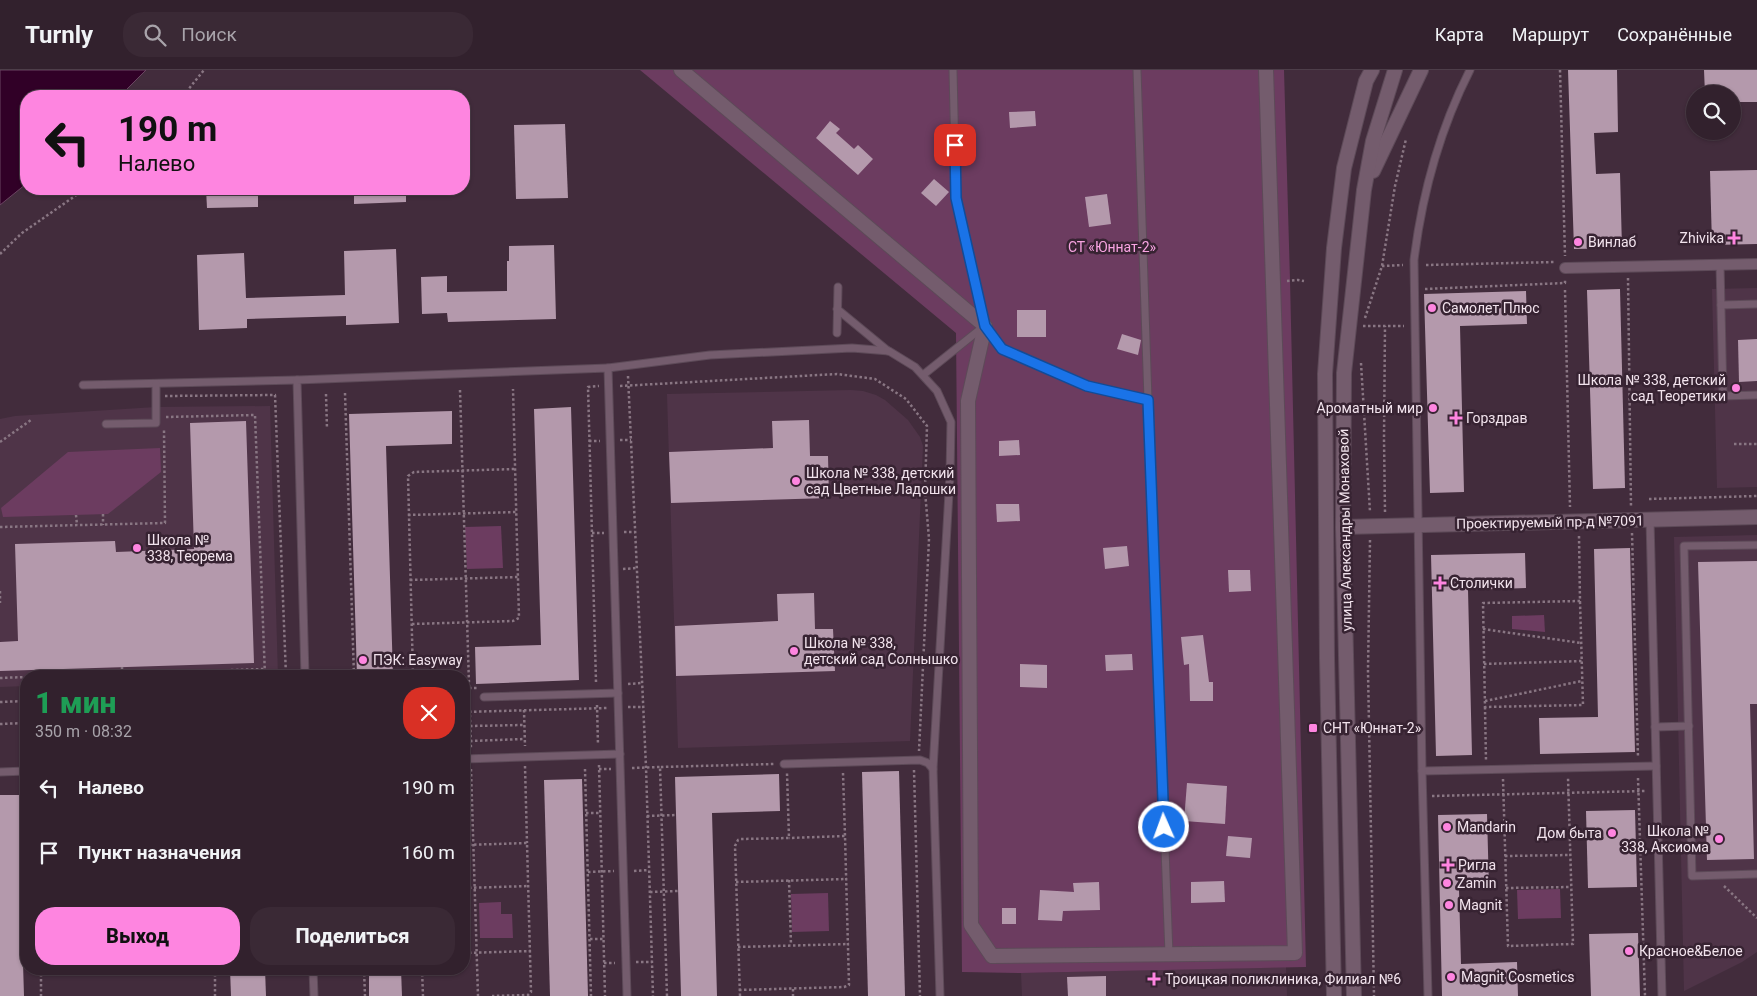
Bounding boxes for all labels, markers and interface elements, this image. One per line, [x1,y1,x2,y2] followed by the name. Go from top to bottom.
[123,12,473,57] search box
[25,21,93,49] text: Turnly
[141,21,169,49] icon: search
[181,23,237,46] text: Поиск
[1435,24,1484,45] text: Карта
[1512,24,1589,45] text: Маршрут
[1617,24,1732,45] text: Сохранённые
[1686,85,1741,140] map controls
[1686,85,1741,140] button: search
[118,109,217,150] text: 190 m
[35,110,100,175] icon: left
[934,124,976,166] pin
[941,131,969,159] icon: arrive
[118,151,195,176] text: Налево
[1680,230,1724,246] place label: Zhivika
[1728,232,1740,244] marker: Zhivika
[1588,234,1637,250] place label: Винлаб
[1572,236,1584,248] marker: Винлаб
[1068,239,1157,255] park label: СТ «Юннат-2»
[1442,300,1539,316] place label: Самолет Плюс
[1426,302,1438,314] marker: Самолет Плюс
[1578,372,1726,404] place label: Школа № 338, детский сад Теоретики
[1730,382,1742,394] marker: Школа № 338, детский сад Теоретики
[1317,400,1423,416] place label: Ароматный мир
[1427,402,1439,414] marker: Ароматный мир
[1466,410,1527,426] place label: Горздрав
[1450,412,1462,424] marker: Горздрав
[1335,429,1355,631] street label: улица Александры Монаховой
[806,465,956,497] place label: Школа № 338, детский сад Цветные Ладошки
[790,475,802,487] marker: Школа № 338, детский сад Цветные Ладошки
[1456,512,1644,532] street label: Проектируемый пр-д №7091
[147,532,233,564] place label: Школа № 338, Теорема
[131,542,143,554] marker: Школа № 338, Теорема
[1450,575,1513,591] place label: Столички
[1434,577,1446,589] marker: Столички
[804,635,958,667] place label: Школа № 338, детский сад Солнышко
[788,645,800,657] marker: Школа № 338, детский сад Солнышко
[373,652,463,668] place label: ПЭК: Easyway
[357,654,369,666] marker: ПЭК: Easyway
[35,685,116,720] text: 1 мин
[403,687,455,739] button: close
[1323,720,1422,736] place label: СНТ «Юннат-2»
[35,722,132,741] text: 350 m · 08:32
[1307,722,1319,734] marker: СНТ «Юннат-2»
[35,774,63,802] icon: left
[78,776,144,799] text: Налево
[402,776,455,799] text: 190 m
[1137,800,1189,852] position arrow
[1457,819,1516,835] place label: Mandarin
[1441,821,1453,833] marker: Mandarin
[1621,823,1709,855] place label: Школа № 338, Аксиома
[1537,825,1602,841] place label: Дом быта
[1606,827,1618,839] marker: Дом быта
[1713,833,1725,845] marker: Школа № 338, Аксиома
[35,839,63,867] icon: arrive
[78,841,241,864] text: Пункт назначения
[402,841,455,864] text: 160 m
[1458,857,1496,873] place label: Ригла
[1442,859,1454,871] marker: Ригла
[1457,875,1496,891] place label: Zamin
[1441,877,1453,889] marker: Zamin
[1459,897,1503,913] place label: Magnit
[1443,899,1455,911] marker: Magnit
[35,907,240,965] button: Выход
[250,907,455,965] button: Поделиться
[1639,943,1743,959] place label: Красное&Белое
[1623,945,1635,957] marker: Красное&Белое
[1461,969,1574,985] place label: Magnit Cosmetics
[1165,971,1401,987] place label: Троицкая поликлиника, Филиал №6
[1445,971,1457,983] marker: Magnit Cosmetics
[1147,972,1161,986] marker: Троицкая поликлиника, Филиал №6

